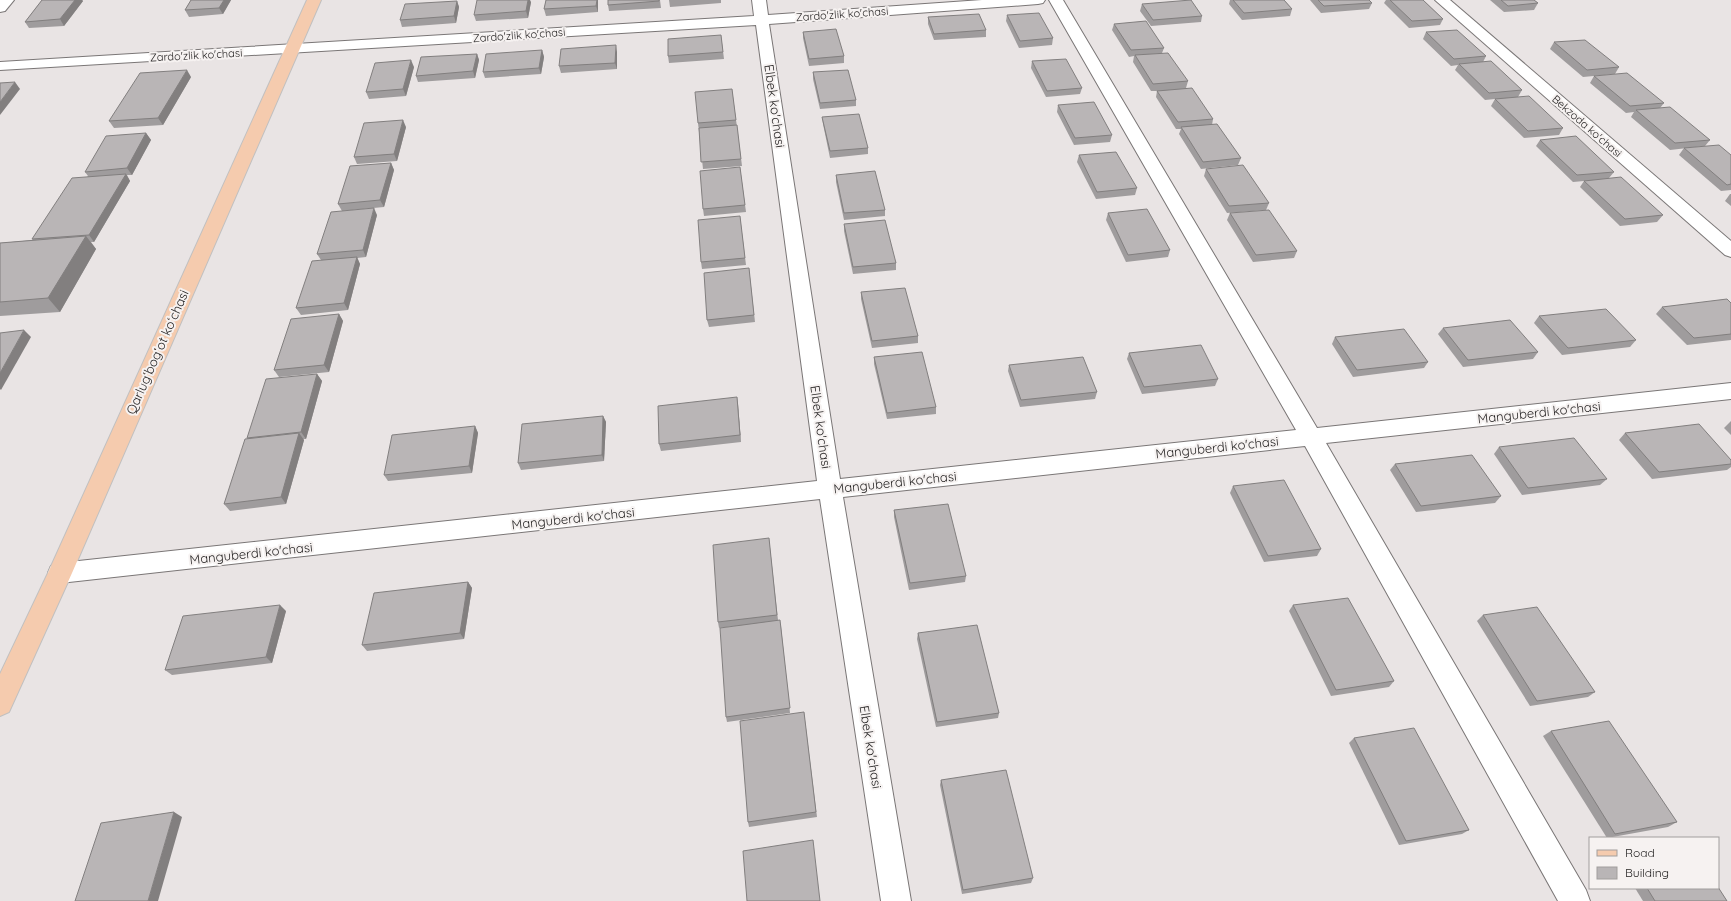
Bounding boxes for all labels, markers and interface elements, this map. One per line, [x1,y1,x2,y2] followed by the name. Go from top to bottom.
[795,4,889,24] street label: Zardo'zlik ko'chasi
[472,25,566,45] street label: Zardo'zlik ko'chasi
[149,46,243,64] street label: Zardo'zlik ko'chasi
[761,63,789,149] street label: Elbek ko'chasi
[1549,92,1625,160] street label: Bekzoda ko'chasi
[122,287,192,417] street label: Qarlug‘bog‘ot ko‘chasi
[807,384,835,470] street label: Elbek ko'chasi
[1477,398,1601,426] street label: Manguberdi ko'chasi
[1155,433,1279,461] street label: Manguberdi ko'chasi
[833,468,957,496] street label: Manguberdi ko'chasi
[511,504,635,532] street label: Manguberdi ko'chasi
[189,539,313,567] street label: Manguberdi ko'chasi
[857,704,885,790] street label: Elbek ko'chasi
[1589,837,1719,889] legend
[1625,845,1655,860] text: Road
[1625,865,1669,880] text: Building

